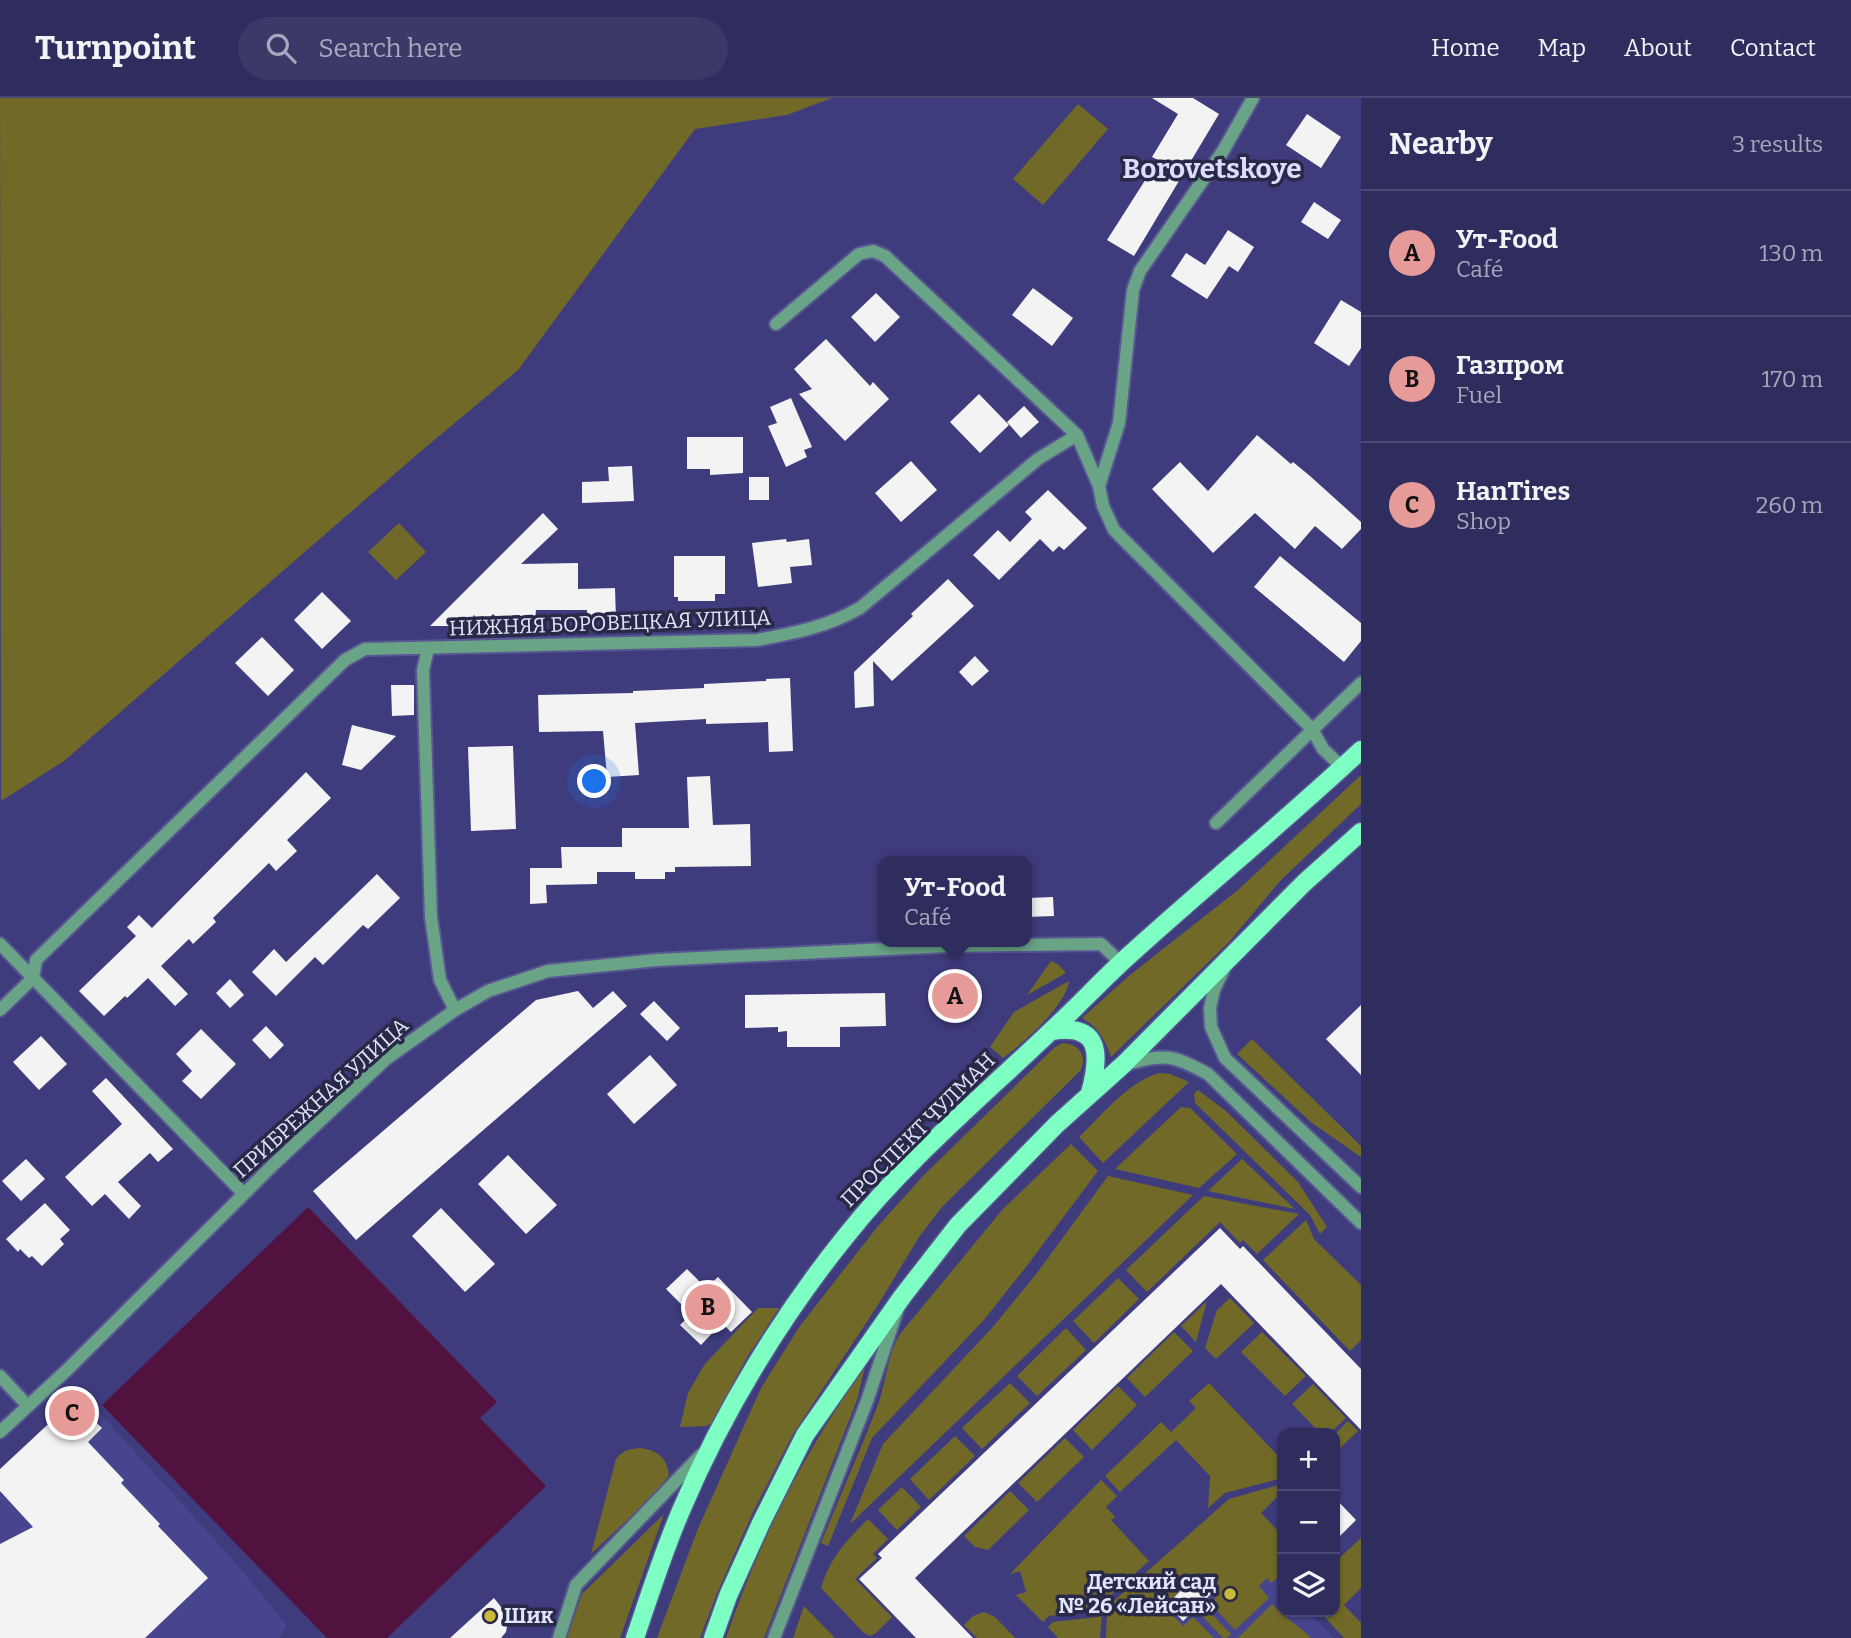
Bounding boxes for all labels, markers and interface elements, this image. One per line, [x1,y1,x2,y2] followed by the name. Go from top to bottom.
[238,17,728,80] search box
[35,28,196,68] text: Turnpoint
[262,29,300,67] icon: search
[318,33,462,64] text: Search here
[1431,34,1500,62] text: Home
[1538,34,1586,62] text: Map
[1624,34,1692,62] text: About
[1730,34,1816,62] text: Contact
[1389,126,1493,162] text: Nearby
[1732,130,1823,158] text: 3 results
[1122,152,1302,185] district label: Borovetskoye
[1456,224,1558,255] text: Ут-Food
[1404,239,1420,267] text: A
[1759,239,1823,267] text: 130 m
[1456,255,1503,283] text: Café
[1456,350,1564,381] text: Газпром
[1405,365,1419,393] text: B
[1761,365,1823,393] text: 170 m
[1456,381,1502,409] text: Fuel
[1456,476,1570,507] text: HanTires
[1405,491,1419,519] text: C
[1756,491,1823,519] text: 260 m
[1456,507,1511,535] text: Shop
[449,604,772,642] street label: НИЖНЯЯ БОРОВЕЦКАЯ УЛИЦА
[577,764,611,798] your location
[878,856,1032,947] popup
[904,872,1006,903] text: Ут-Food
[904,903,951,931] text: Café
[932,970,978,1022] pin: A
[228,1012,414,1183] street label: ПРИБРЕЖНАЯ УЛИЦА
[835,1047,1001,1213] street label: ПРОСПЕКТ ЧУЛМАН
[685,1281,731,1333] pin: B
[49,1387,95,1439] pin: C
[1277,1428,1340,1617] map controls
[1277,1428,1340,1491] button: +
[1277,1491,1340,1554] button: −
[1277,1554,1340,1617] button: layers
[1058,1569,1216,1619] place label: Детский сад № 26 «Лейсан»
[1222,1586,1238,1602] marker: Детский сад № 26 «Лейсан»
[504,1603,554,1629] place label: Шик
[482,1608,498,1624] marker: Шик

